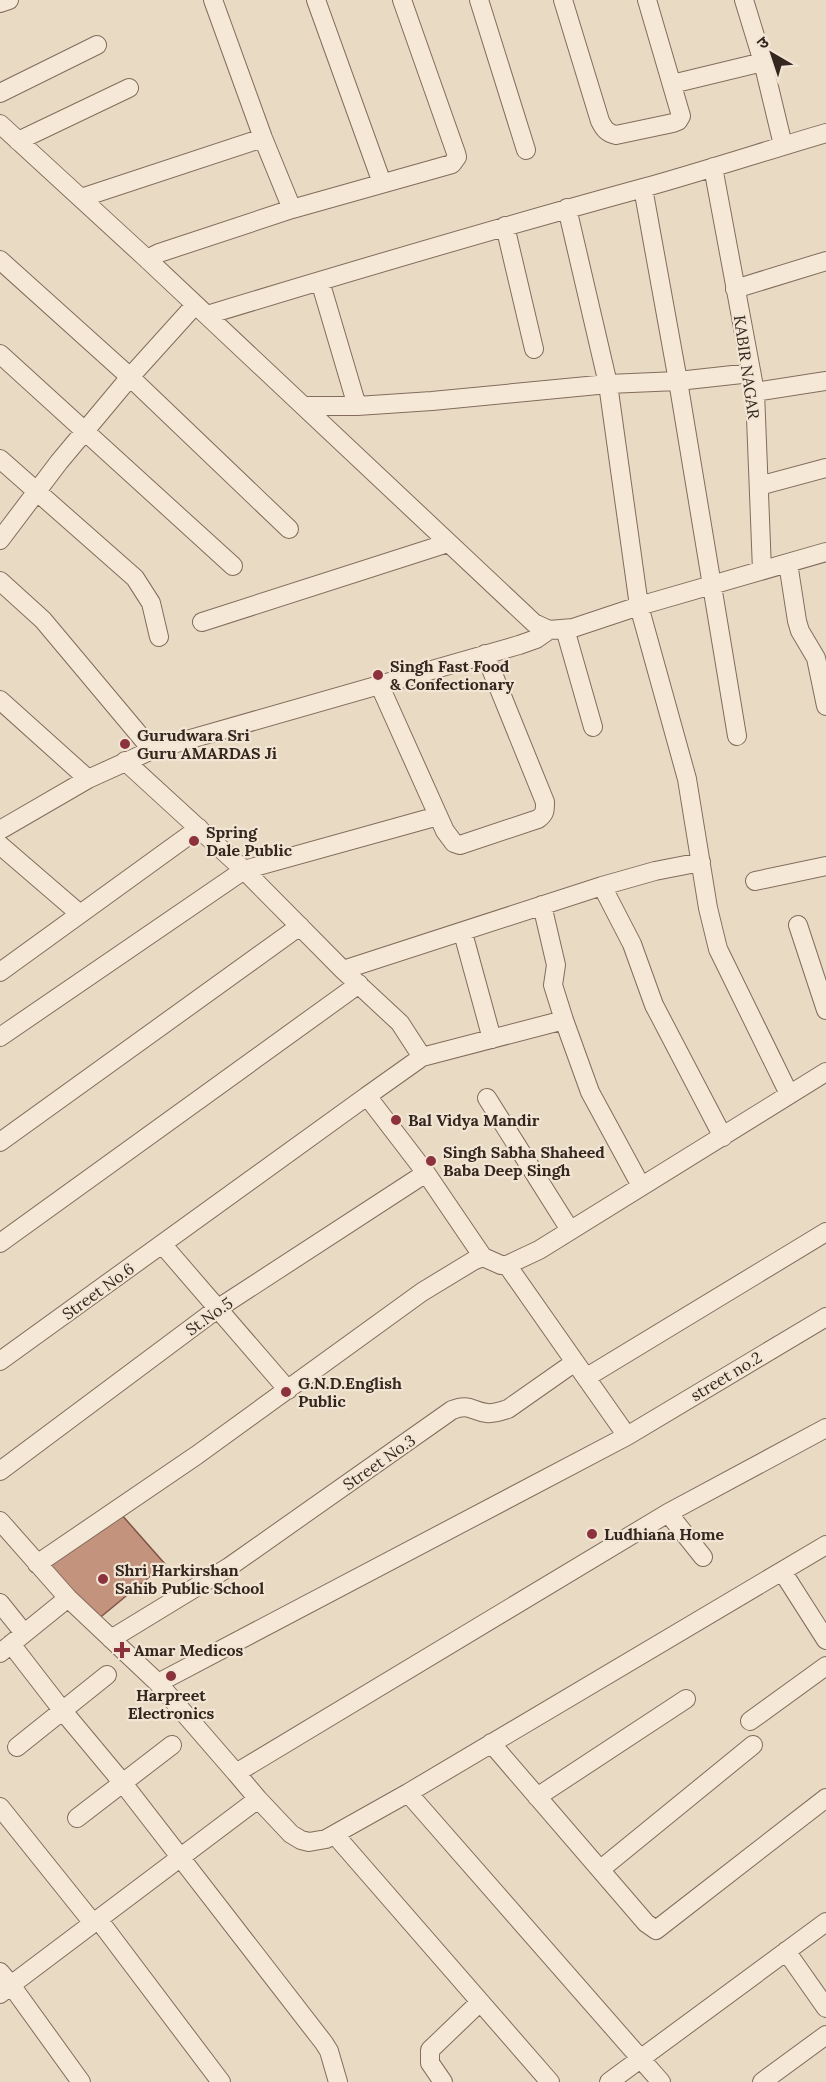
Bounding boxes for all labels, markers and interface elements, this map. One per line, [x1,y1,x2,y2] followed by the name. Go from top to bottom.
[742,24,802,84] north arrow
[753,31,773,53] text: उ
[730,314,764,421] street label: KABIR NAGAR
[390,656,514,694] place label: Singh Fast Food & Confectionary
[371,668,385,682] marker: Singh Fast Food & Confectionary
[137,725,277,763] place label: Gurudwara Sri Guru AMARDAS Ji
[118,737,132,751] marker: Gurudwara Sri Guru AMARDAS Ji
[206,822,293,860] place label: Spring Dale Public
[187,834,201,848] marker: Spring Dale Public
[408,1110,540,1130] place label: Bal Vidya Mandir
[389,1113,403,1127] marker: Bal Vidya Mandir
[443,1142,605,1180] place label: Singh Sabha Shaheed Baba Deep Singh
[424,1154,438,1168] marker: Singh Sabha Shaheed Baba Deep Singh
[58,1258,138,1324] street label: Street No.6
[181,1293,237,1339] street label: St.No.5
[687,1347,765,1405] street label: street no.2
[298,1373,402,1411] place label: G.N.D.English Public
[279,1385,293,1399] marker: G.N.D.English Public
[339,1430,419,1494] street label: Street No.3
[604,1524,725,1544] place label: Ludhiana Home
[585,1527,599,1541] marker: Ludhiana Home
[115,1560,264,1598] place label: Shri Harkirshan Sahib Public School
[96,1572,110,1586] marker: Shri Harkirshan Sahib Public School
[134,1640,244,1660] place label: Amar Medicos
[115,1643,129,1657] marker: Amar Medicos
[164,1669,178,1683] marker: Harpreet Electronics
[128,1685,215,1723] place label: Harpreet Electronics

